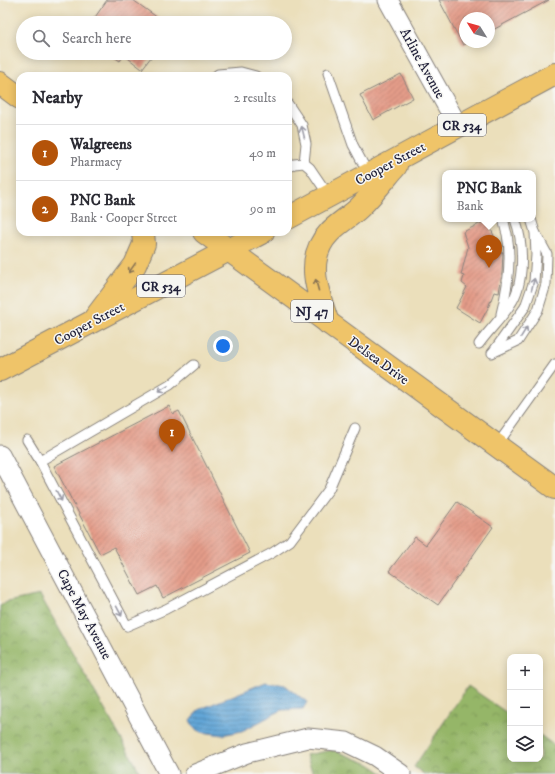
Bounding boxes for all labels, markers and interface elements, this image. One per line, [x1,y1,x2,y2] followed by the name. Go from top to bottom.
[459,12,495,48] north arrow
[16,16,292,60] search box
[395,25,449,102] street label: Arline Avenue
[30,27,52,49] icon: search
[62,29,131,48] text: Search here
[32,87,82,109] text: Nearby
[234,90,276,106] text: 2 results
[438,114,486,136] road number: CR 534
[299,125,306,138] one-way arrow
[70,135,132,154] text: Walgreens
[352,138,429,190] street label: Cooper Street
[43,145,47,161] text: 1
[249,145,276,161] text: 40 m
[70,154,122,170] text: Pharmacy
[442,170,536,222] popup
[456,179,522,198] text: PNC Bank
[70,191,135,210] text: PNC Bank
[456,198,483,214] text: Bank
[42,201,48,217] text: 2
[250,201,276,217] text: 90 m
[70,210,177,226] text: Bank · Cooper Street
[476,235,502,268] pin: 2
[128,262,136,273] one-way arrow
[137,275,185,297] road number: CR 534
[529,277,537,290] one-way arrow
[313,279,320,292] one-way arrow
[51,298,128,350] street label: Cooper Street
[291,300,333,322] road number: NJ 47
[520,326,528,338] one-way arrow
[344,333,413,389] street label: Delsea Drive
[213,336,233,356] your location
[157,385,169,393] one-way arrow
[159,419,185,452] pin: 1
[55,490,63,502] one-way arrow
[53,566,116,663] street label: Cape May Avenue
[116,605,123,617] one-way arrow
[507,654,543,762] map controls
[507,654,543,690] button: +
[507,690,543,726] button: −
[507,726,543,762] button: layers

